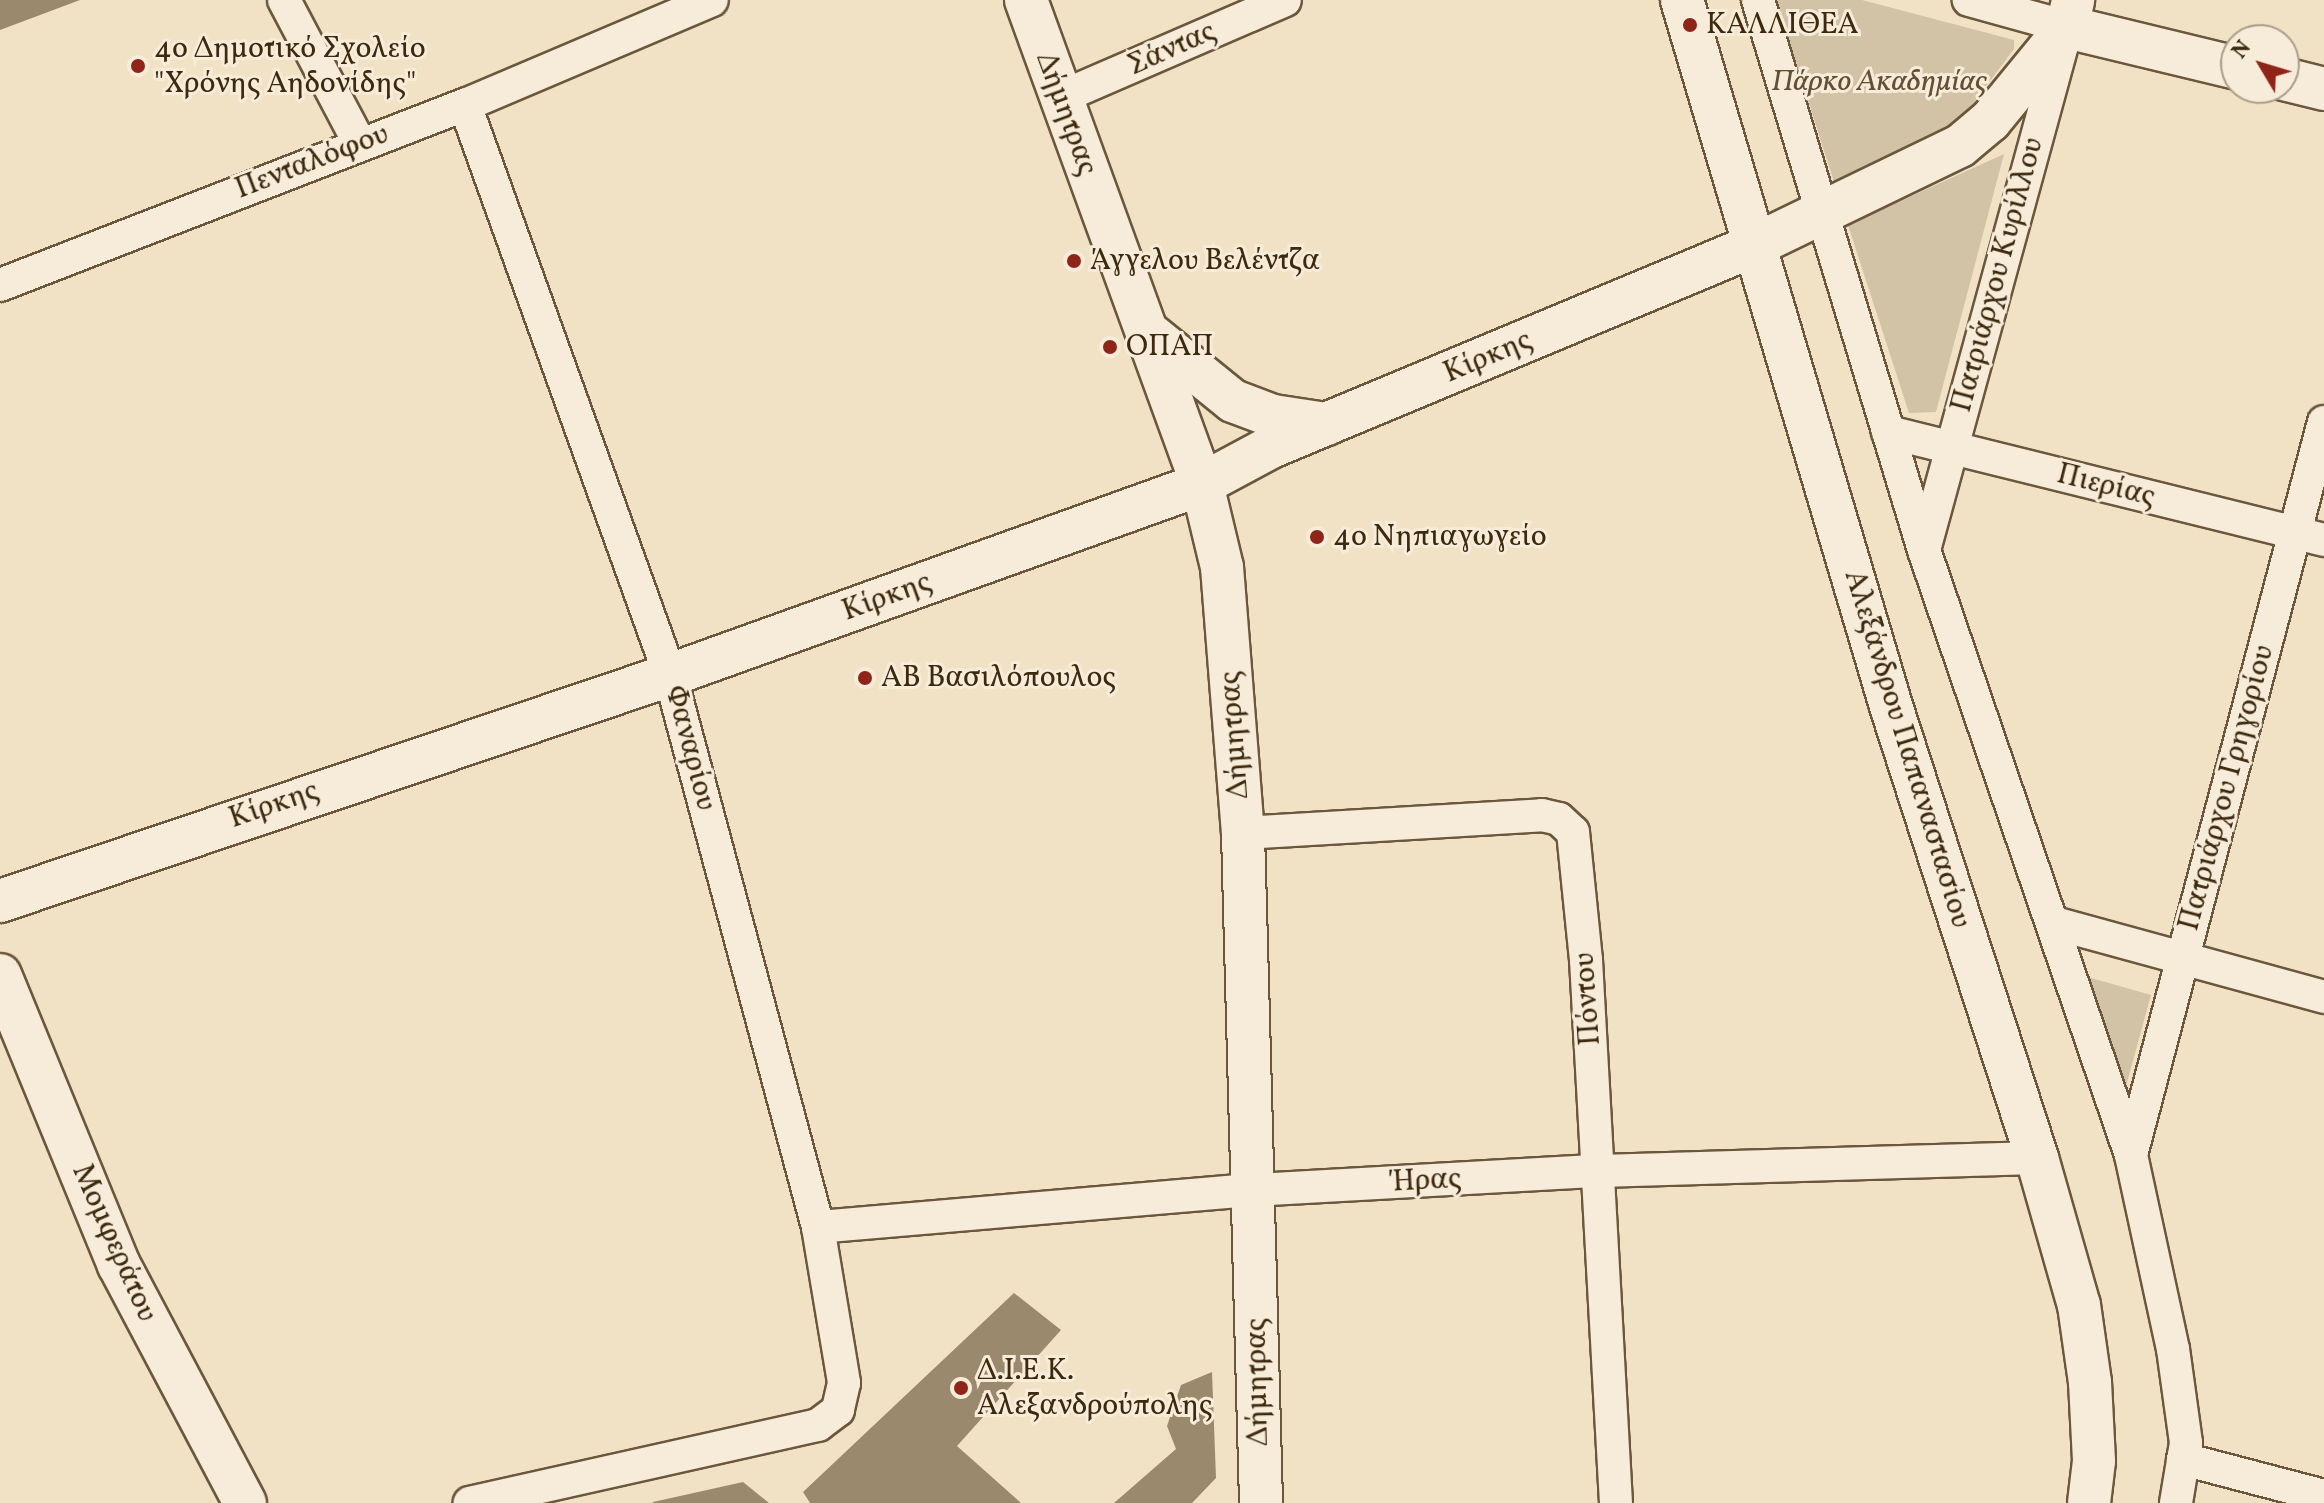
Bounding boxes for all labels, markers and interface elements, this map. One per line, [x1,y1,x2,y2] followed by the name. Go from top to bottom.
[1706,7,1859,43] place label: ΚΑΛΛΙΘΕΑ
[1122,14,1222,84] street label: Σάντας
[1681,16,1699,34] marker: ΚΑΛΛΙΘΕΑ
[2220,24,2300,104] north arrow
[154,31,426,102] place label: 4ο Δημοτικό Σχολείο "Χρόνης Αηδονίδης"
[2225,34,2259,66] text: N
[1027,47,1105,181] street label: Δήμητρας
[129,57,147,75] marker: 4ο Δημοτικό Σχολείο "Χρόνης Αηδονίδης"
[1771,64,1987,100] park label: Πάρκο Ακαδημίας
[230,116,394,208] street label: Πενταλόφου
[1944,134,2052,416] street label: Πατριάρχου Κυρίλλου
[1090,243,1320,279] place label: Άγγελου Βελέντζα
[1065,252,1083,270] marker: Άγγελου Βελέντζα
[1438,322,1538,392] street label: Κίρκης
[1126,329,1214,365] place label: ΟΠΑΠ
[1101,338,1119,356] marker: ΟΠΑΠ
[2053,456,2159,516] street label: Πιερίας
[1333,519,1547,555] place label: 4ο Νηπιαγωγείο
[1308,528,1326,546] marker: 4ο Νηπιαγωγείο
[837,564,937,630] street label: Κίρκης
[1835,566,1979,932] street label: Αλεξάνδρου Παπαναστασίου
[2172,641,2282,935] street label: Πατριάρχου Γρηγορίου
[881,660,1116,696] place label: ΑΒ Βασιλόπουλος
[856,669,874,687] marker: ΑΒ Βασιλόπουλος
[1213,670,1257,800] street label: Δήμητρας
[656,682,724,814] street label: Φαναρίου
[224,773,324,837] street label: Κίρκης
[1567,951,1609,1047] street label: Πόντου
[63,1159,165,1327] street label: Μομφεράτου
[1392,1161,1462,1201] street label: Ήρας
[1239,1317,1277,1447] street label: Δήμητρας
[977,1353,1212,1424] place label: Δ.Ι.Ε.Κ. Αλεξανδρούπολης
[952,1379,970,1397] marker: Δ.Ι.Ε.Κ. Αλεξανδρούπολης

